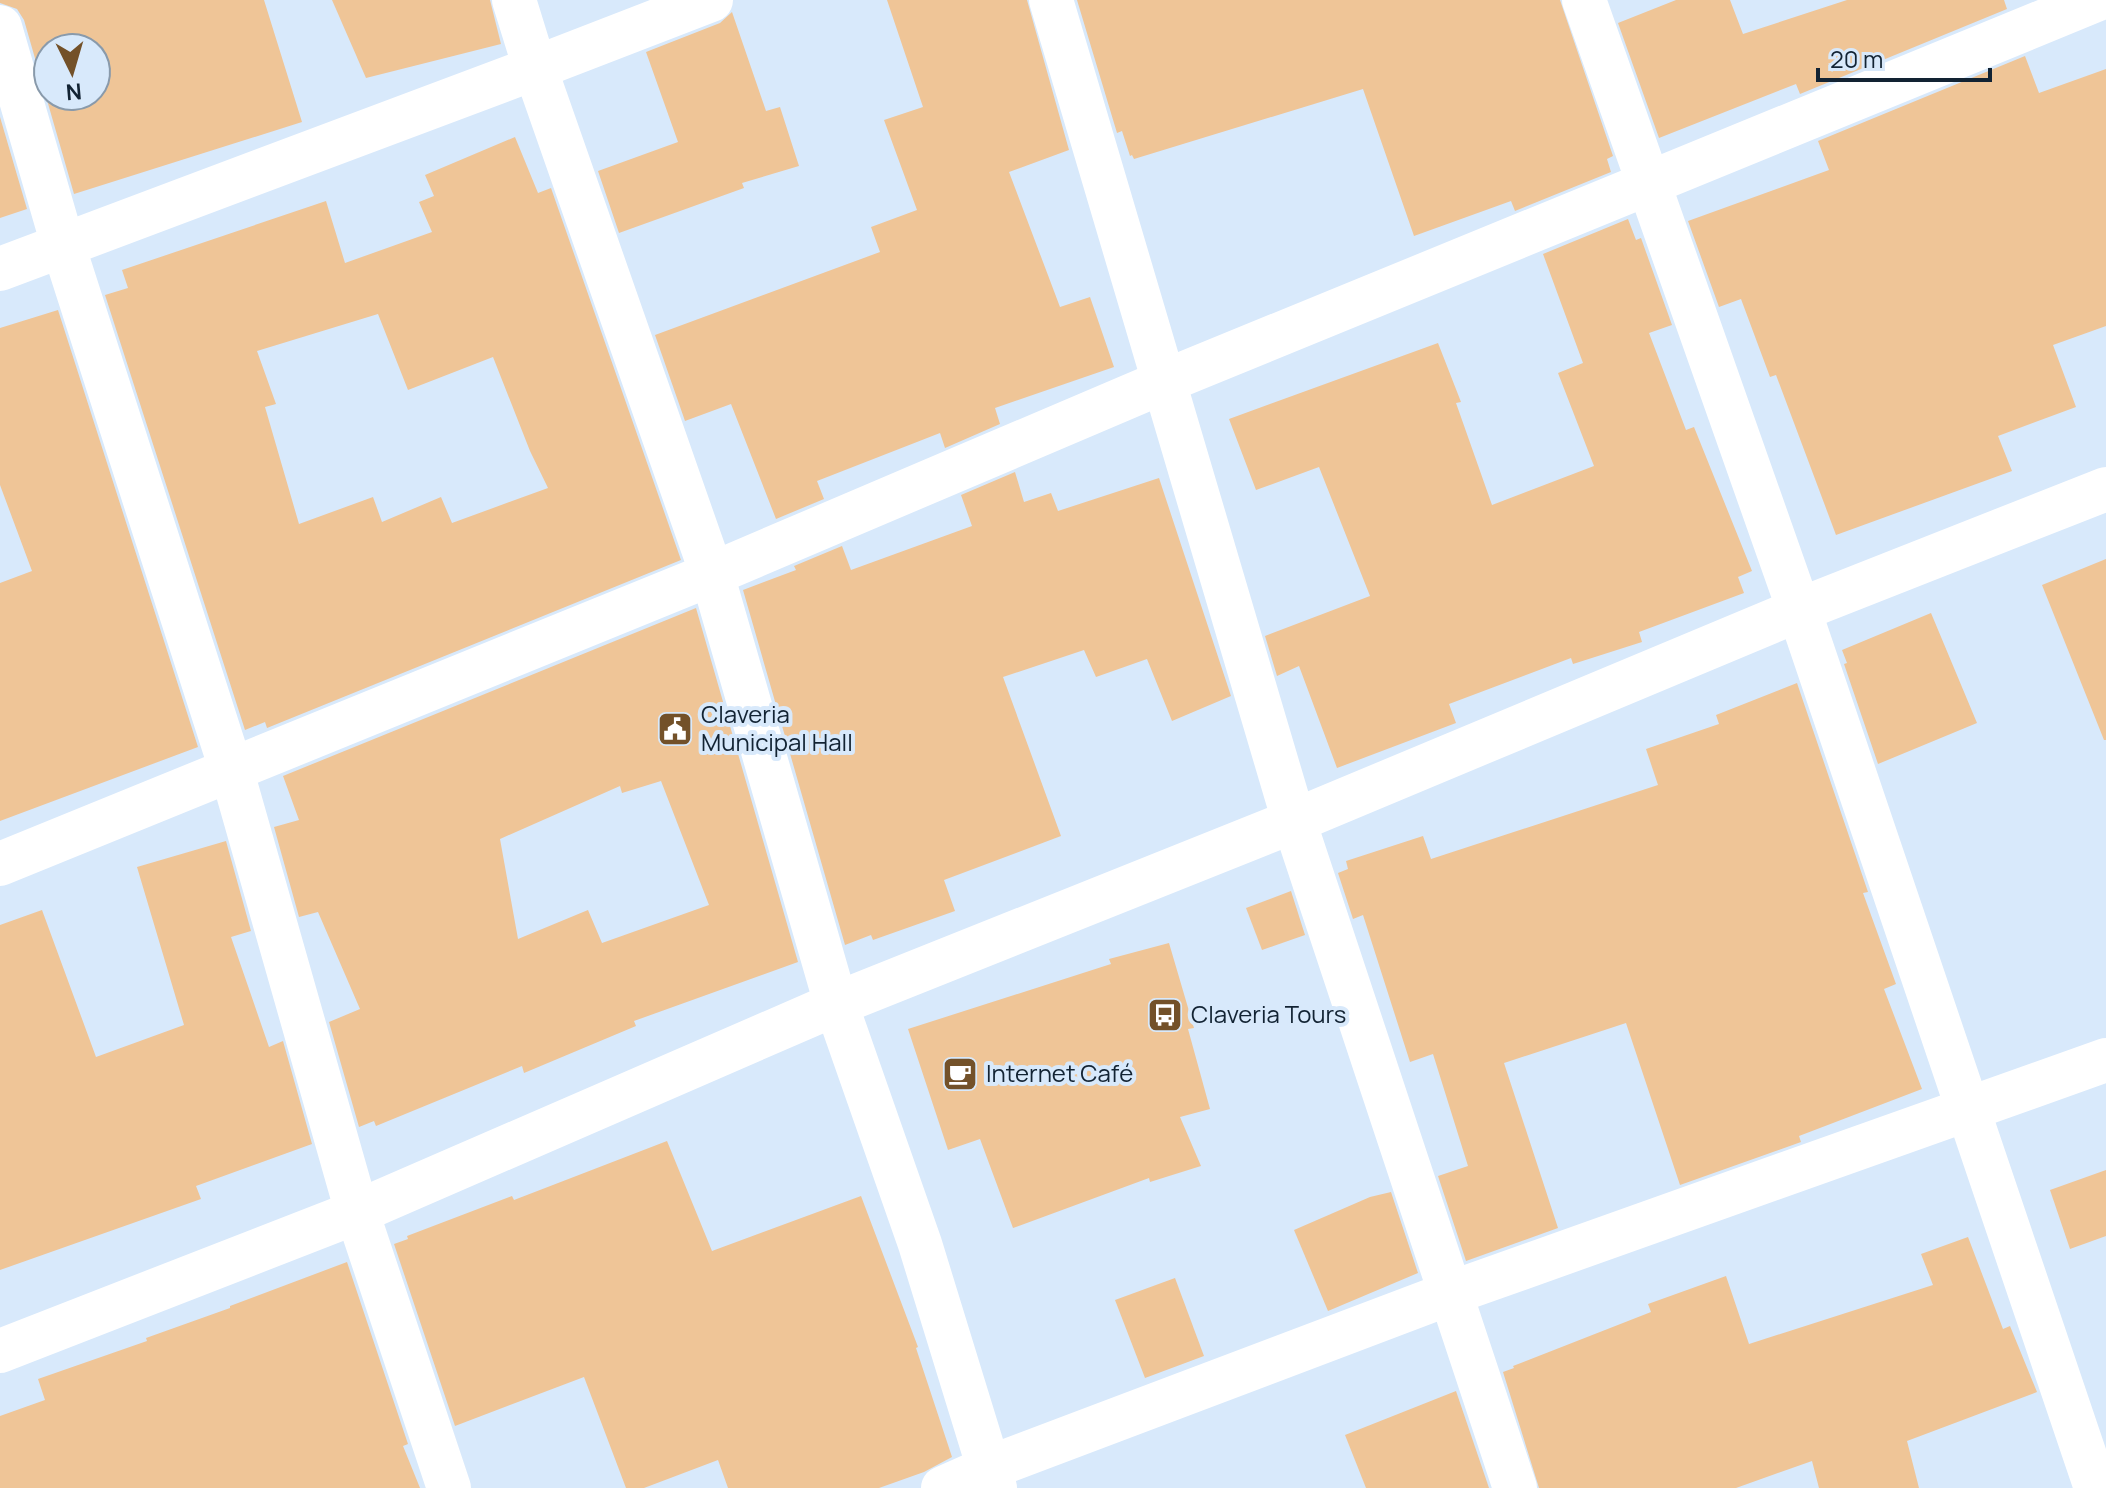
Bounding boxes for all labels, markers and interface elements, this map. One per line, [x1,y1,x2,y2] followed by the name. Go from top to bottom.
[32,32,112,112] north arrow
[1818,32,1990,82] scale bar
[1830,42,1883,75] text: 20 m
[65,76,83,108] text: N
[701,697,853,758] place label: Claveria Municipal Hall
[656,710,694,748] public building icon: Claveria Municipal Hall
[1146,996,1184,1034] bus stop icon: Claveria Tours
[1191,997,1346,1030] place label: Claveria Tours
[941,1055,979,1093] cafe icon: Internet Café
[986,1056,1133,1089] place label: Internet Café

